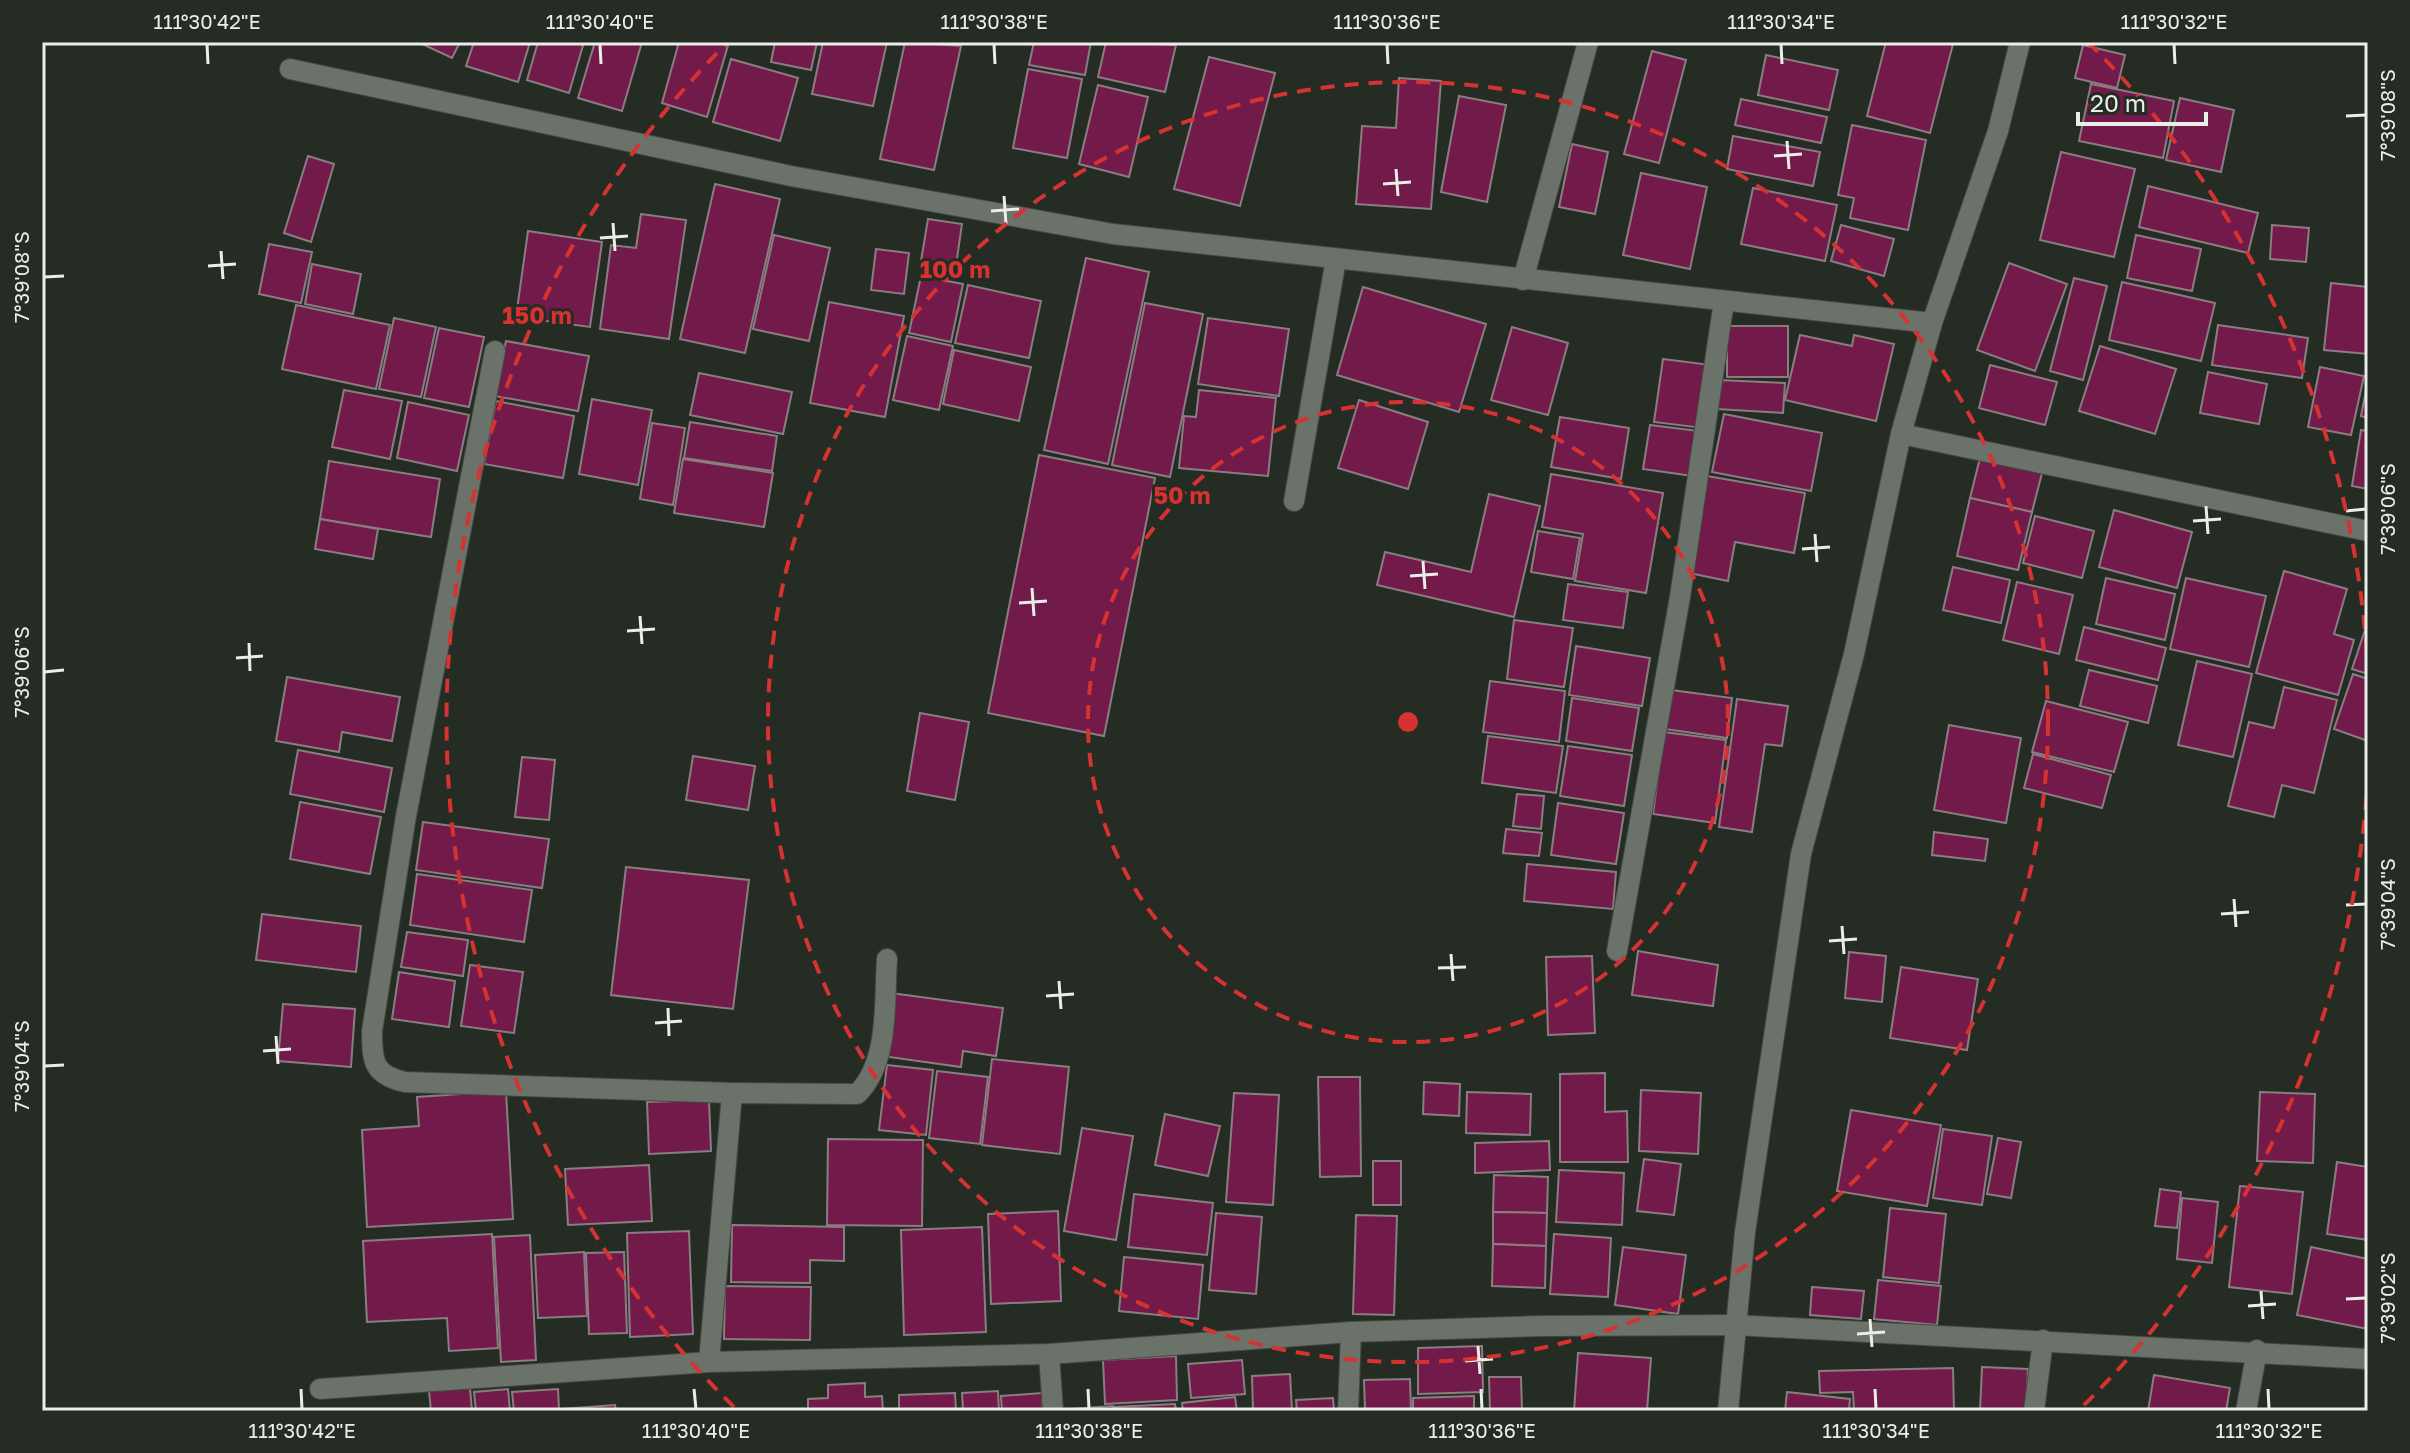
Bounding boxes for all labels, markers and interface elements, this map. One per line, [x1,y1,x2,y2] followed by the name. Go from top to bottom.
[153,9,261,33] text: 111°30'42"E
[546,9,654,33] text: 111°30'40"E
[940,9,1048,33] text: 111°30'38"E
[1333,9,1441,33] text: 111°30'36"E
[1727,9,1835,33] text: 111°30'34"E
[2120,9,2228,33] text: 111°30'32"E
[2375,69,2399,161] text: 7°39'08"S
[2078,76,2206,126] scale bar
[2090,88,2146,117] text: 20 m
[9,231,33,323] text: 7°39'08"S
[920,254,990,283] text: 100 m
[502,300,572,329] text: 150 m
[2375,463,2399,555] text: 7°39'06"S
[1153,480,1211,509] text: 50 m
[9,626,33,718] text: 7°39'06"S
[1394,708,1422,736] centre of rings
[2375,858,2399,950] text: 7°39'04"S
[9,1020,33,1112] text: 7°39'04"S
[2375,1252,2399,1344] text: 7°39'02"S
[248,1418,356,1442] text: 111°30'42"E
[642,1418,750,1442] text: 111°30'40"E
[1035,1418,1143,1442] text: 111°30'38"E
[1428,1418,1536,1442] text: 111°30'36"E
[1822,1418,1930,1442] text: 111°30'34"E
[2215,1418,2323,1442] text: 111°30'32"E

